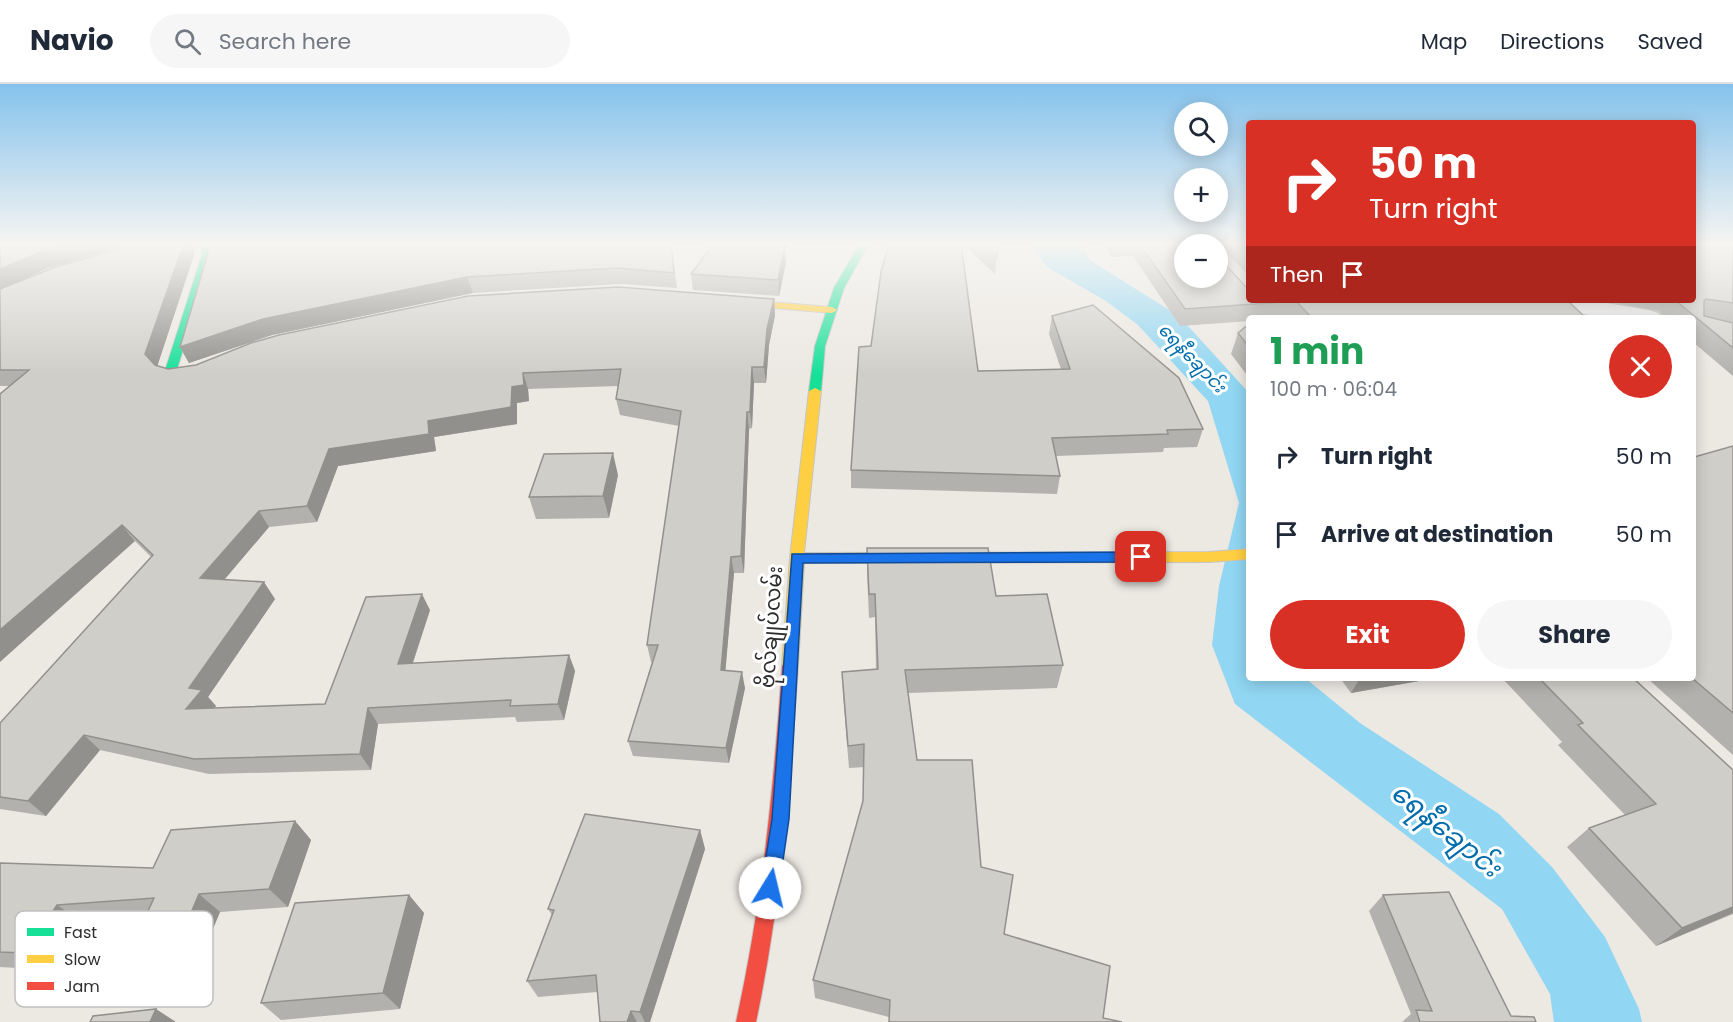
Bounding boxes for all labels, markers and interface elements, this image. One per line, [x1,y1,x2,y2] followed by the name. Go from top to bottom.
[150,14,570,68] search box
[30,21,114,60] text: Navio
[171,25,204,58] icon: search
[219,26,351,57] text: Search here
[1421,27,1467,56] text: Map
[1500,27,1604,56] text: Directions
[1637,27,1703,56] text: Saved
[1174,102,1228,288] map controls
[1174,102,1228,156] button: search
[1369,134,1477,193] text: 50 m
[1270,144,1348,222] icon: right
[1174,168,1228,222] button: +
[1369,190,1498,227] text: Turn right
[1174,234,1228,288] button: −
[1336,258,1369,291] icon: arrive
[1270,259,1324,290] text: Then
[1151,317,1233,401] water label: ရေနီချောင်း
[1270,326,1364,377] text: 1 min
[1609,335,1672,398] button: close
[1270,375,1397,403] text: 100 m · 06:04
[1270,440,1303,473] icon: right
[1321,441,1432,472] text: Turn right
[1616,441,1672,472] text: 50 m
[1270,518,1303,551] icon: arrive
[1321,519,1553,550] text: Arrive at destination
[1616,519,1672,550] text: 50 m
[1115,531,1166,582] pin
[1124,540,1157,573] icon: arrive
[751,565,793,689] street label: ဗိုလ်‌ချုပ်‌လမ်း
[1270,600,1465,669] button: Exit
[1477,600,1672,669] button: Share
[1381,774,1510,890] water label: ရေနီချောင်း
[738,856,802,920] position arrow
[15,911,213,1007] legend
[64,921,97,944] text: Fast
[64,948,101,971] text: Slow
[64,975,100,998] text: Jam

